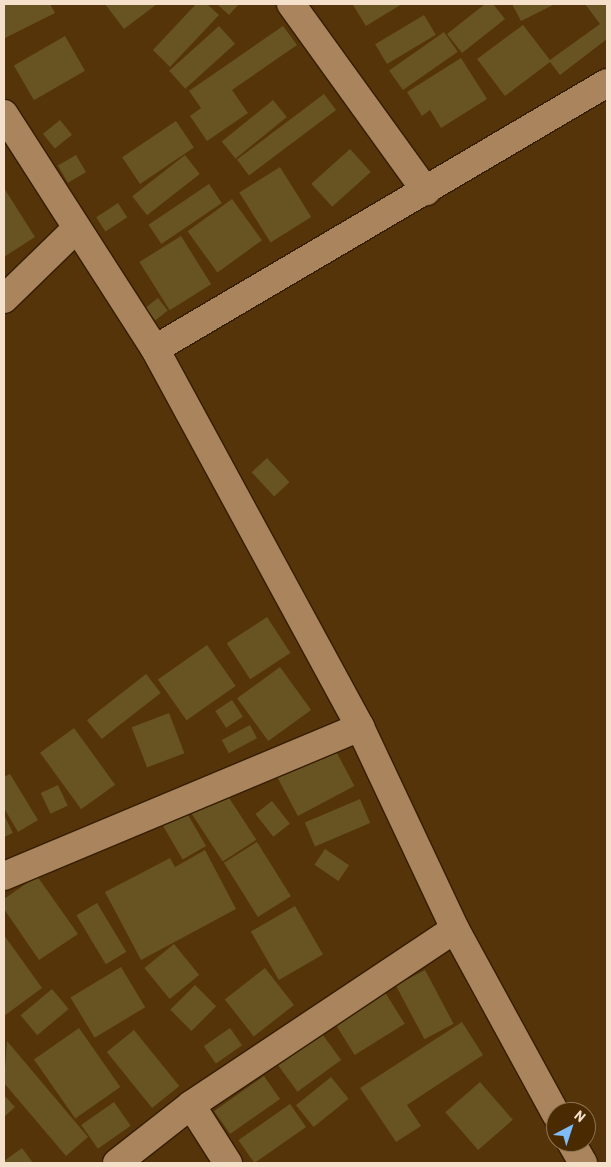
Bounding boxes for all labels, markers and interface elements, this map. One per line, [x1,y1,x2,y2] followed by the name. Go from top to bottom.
[546,1102,596,1152] north arrow
[571,1106,589,1125] text: N

